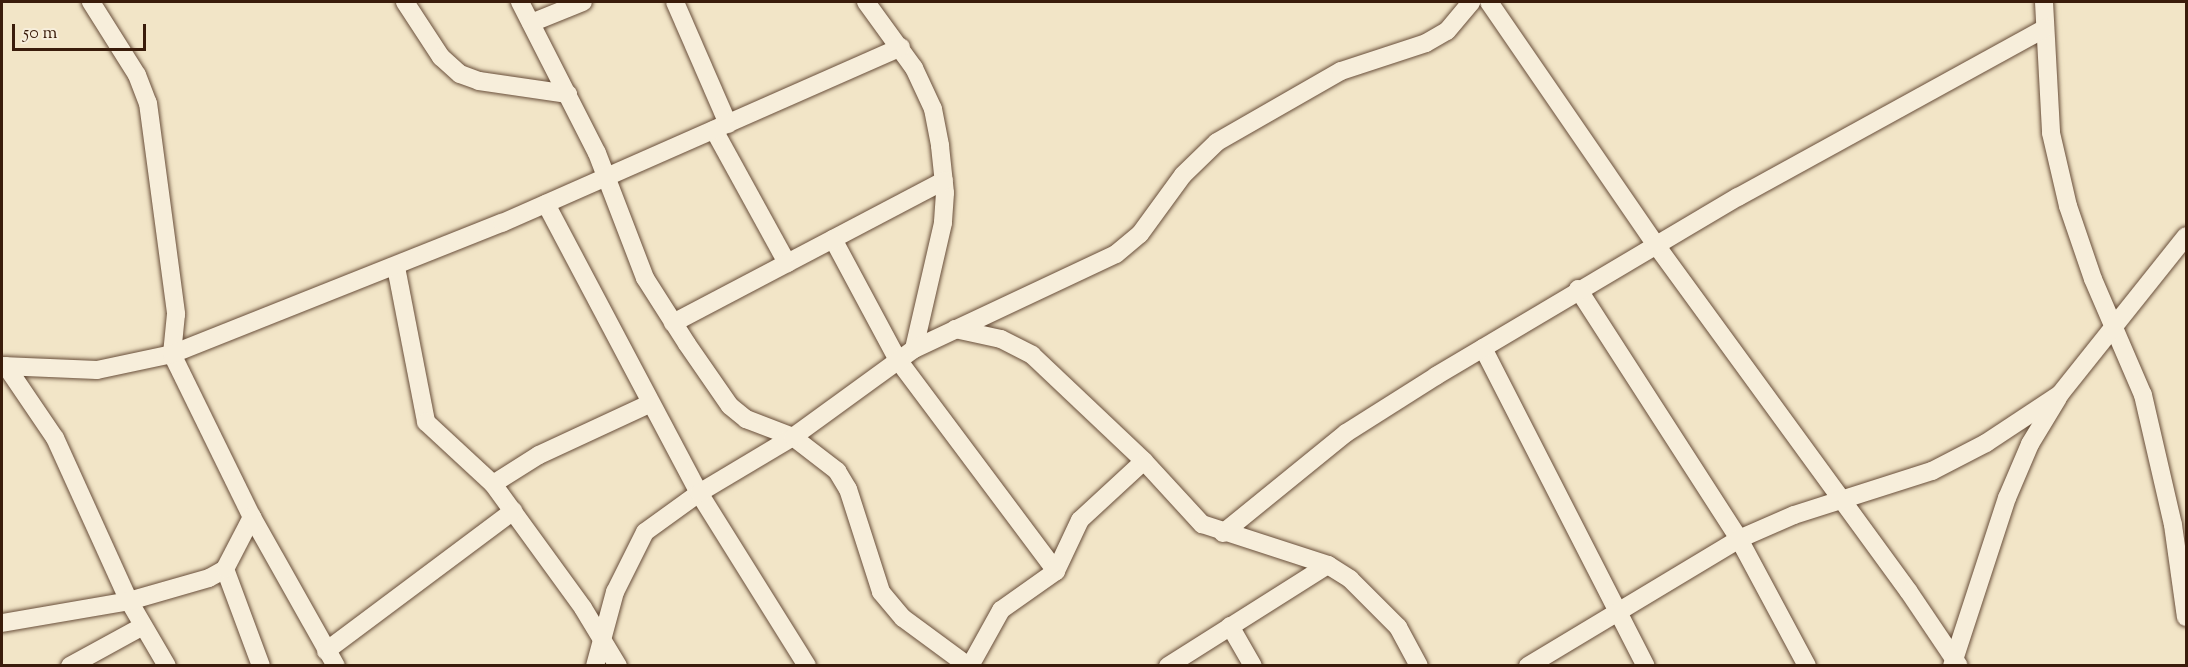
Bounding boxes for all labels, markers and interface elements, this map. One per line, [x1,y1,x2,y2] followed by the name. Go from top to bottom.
[15,12,148,50] scale bar
[23,21,57,47] text: 50 m

